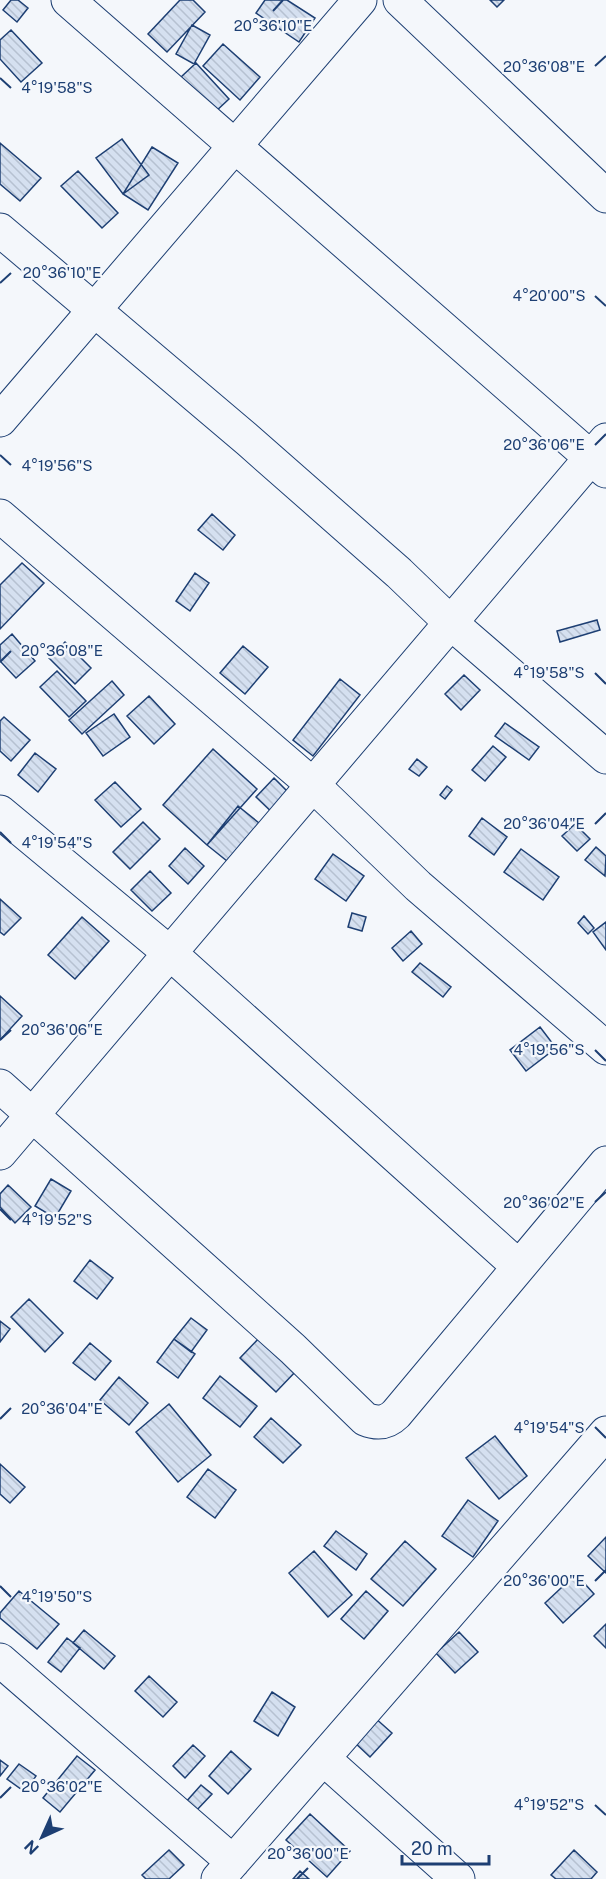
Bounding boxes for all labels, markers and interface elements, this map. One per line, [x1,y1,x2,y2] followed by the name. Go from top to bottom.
[234,17,312,34] text: 20°36'10"E
[503,58,585,75] text: 20°36'08"E
[21,79,93,96] text: 4°19'58"S
[23,264,101,281] text: 20°36'10"E
[513,287,585,304] text: 4°20'00"S
[503,436,585,453] text: 20°36'06"E
[22,457,92,474] text: 4°19'56"S
[21,642,103,659] text: 20°36'08"E
[513,664,585,681] text: 4°19'58"S
[503,815,585,832] text: 20°36'04"E
[21,834,93,851] text: 4°19'54"S
[21,1021,103,1038] text: 20°36'06"E
[514,1041,584,1058] text: 4°19'56"S
[503,1194,585,1211] text: 20°36'02"E
[22,1211,92,1228] text: 4°19'52"S
[21,1400,103,1417] text: 20°36'04"E
[513,1419,585,1436] text: 4°19'54"S
[503,1572,585,1589] text: 20°36'00"E
[22,1588,92,1605] text: 4°19'50"S
[21,1778,103,1795] text: 20°36'02"E
[514,1796,584,1813] text: 4°19'52"S
[12,1807,72,1867] north arrow
[402,1828,489,1866] scale bar
[21,1836,43,1858] text: N
[411,1838,453,1859] text: 20 m
[267,1845,349,1862] text: 20°36'00"E

